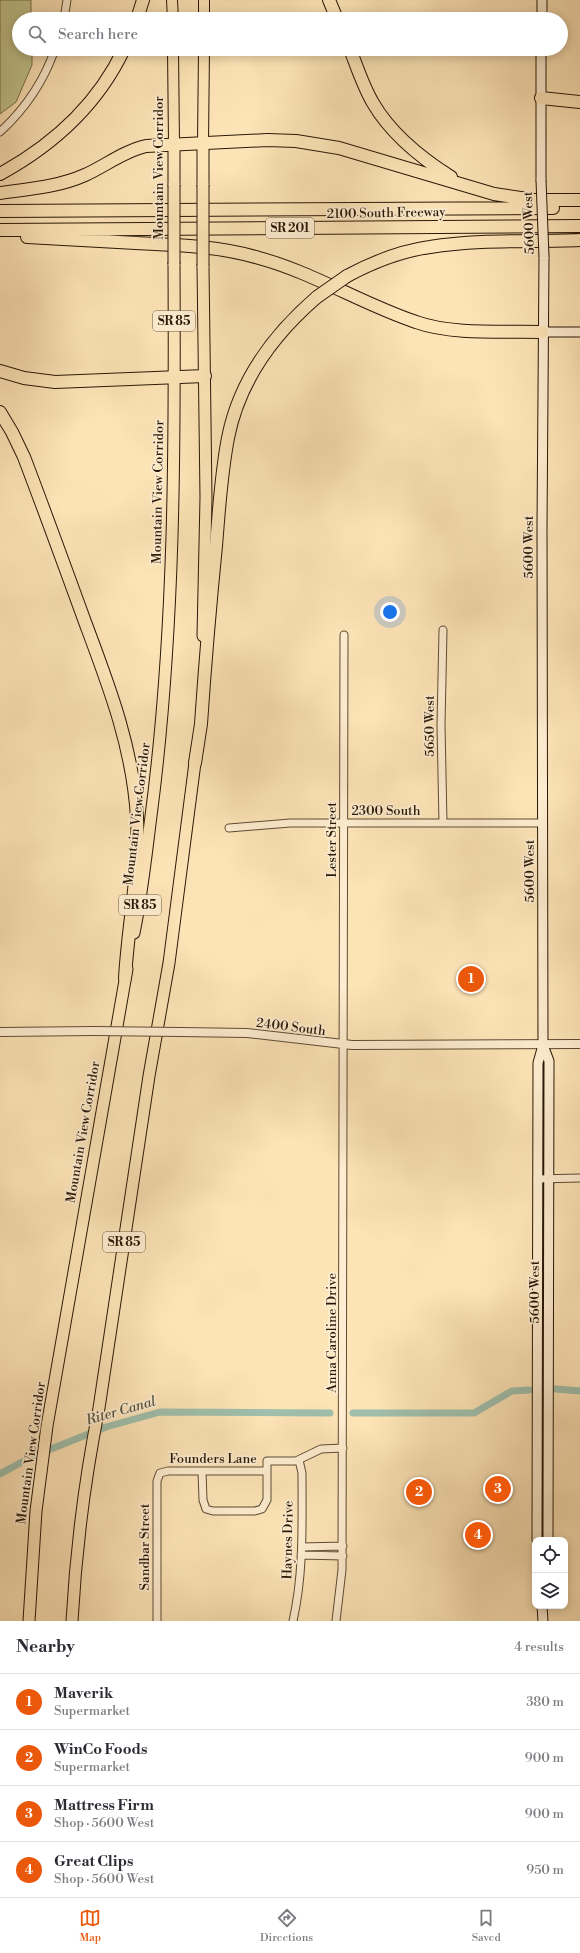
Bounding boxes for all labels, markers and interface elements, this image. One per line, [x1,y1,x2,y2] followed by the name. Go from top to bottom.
[12,12,568,56] search box
[26,23,48,45] icon: search
[58,25,138,44] text: Search here
[151,96,167,240] street label: Mountain View Corridor
[520,191,538,255] street label: 5600 West
[326,204,446,222] street label: 2100 South Freeway
[266,218,314,238] road number: SR 201
[153,311,195,331] road number: SR 85
[149,420,167,564] street label: Mountain View Corridor
[521,515,537,578] street label: 5600 West
[380,602,400,622] your location
[422,695,438,757] street label: 5650 West
[120,741,154,886] street label: Mountain View Corridor
[324,802,340,878] street label: Lester Street
[351,803,421,819] street label: 2300 South
[522,839,538,902] street label: 5600 West
[119,895,161,915] road number: SR 85
[458,964,484,994] pin: 1
[255,1015,327,1039] street label: 2400 South
[63,1060,103,1204] street label: Mountain View Corridor
[103,1232,145,1252] road number: SR 85
[527,1260,543,1323] street label: 5600 West
[324,1272,340,1394] street label: Anna Caroline Drive
[13,1380,49,1525] street label: Mountain View Corridor
[83,1392,158,1430] water label: Riter Canal
[169,1451,257,1467] street label: Founders Lane
[485,1474,511,1504] pin: 3
[406,1477,432,1507] pin: 2
[279,1500,297,1580] street label: Haynes Drive
[137,1503,153,1590] street label: Sandbar Street
[465,1520,491,1550] pin: 4
[532,1537,568,1609] map controls
[532,1537,568,1573] button: locate
[532,1573,568,1609] button: layers
[16,1636,75,1658] text: Nearby
[514,1639,564,1655] text: 4 results
[54,1684,113,1703] text: Maverik
[26,1694,32,1710] text: 1
[526,1694,564,1710] text: 380 m
[54,1703,130,1719] text: Supermarket
[54,1740,147,1759] text: WinCo Foods
[25,1750,33,1766] text: 2
[525,1750,564,1766] text: 900 m
[54,1759,130,1775] text: Supermarket
[54,1796,154,1815] text: Mattress Firm
[25,1806,33,1822] text: 3
[525,1806,564,1822] text: 900 m
[54,1815,154,1831] text: Shop · 5600 West
[54,1852,134,1871] text: Great Clips
[25,1862,33,1878] text: 4
[526,1862,564,1878] text: 950 m
[54,1871,154,1887] text: Shop · 5600 West
[79,1907,101,1945] tab: Map
[260,1907,313,1945] tab: Directions
[472,1907,501,1945] tab: Saved

